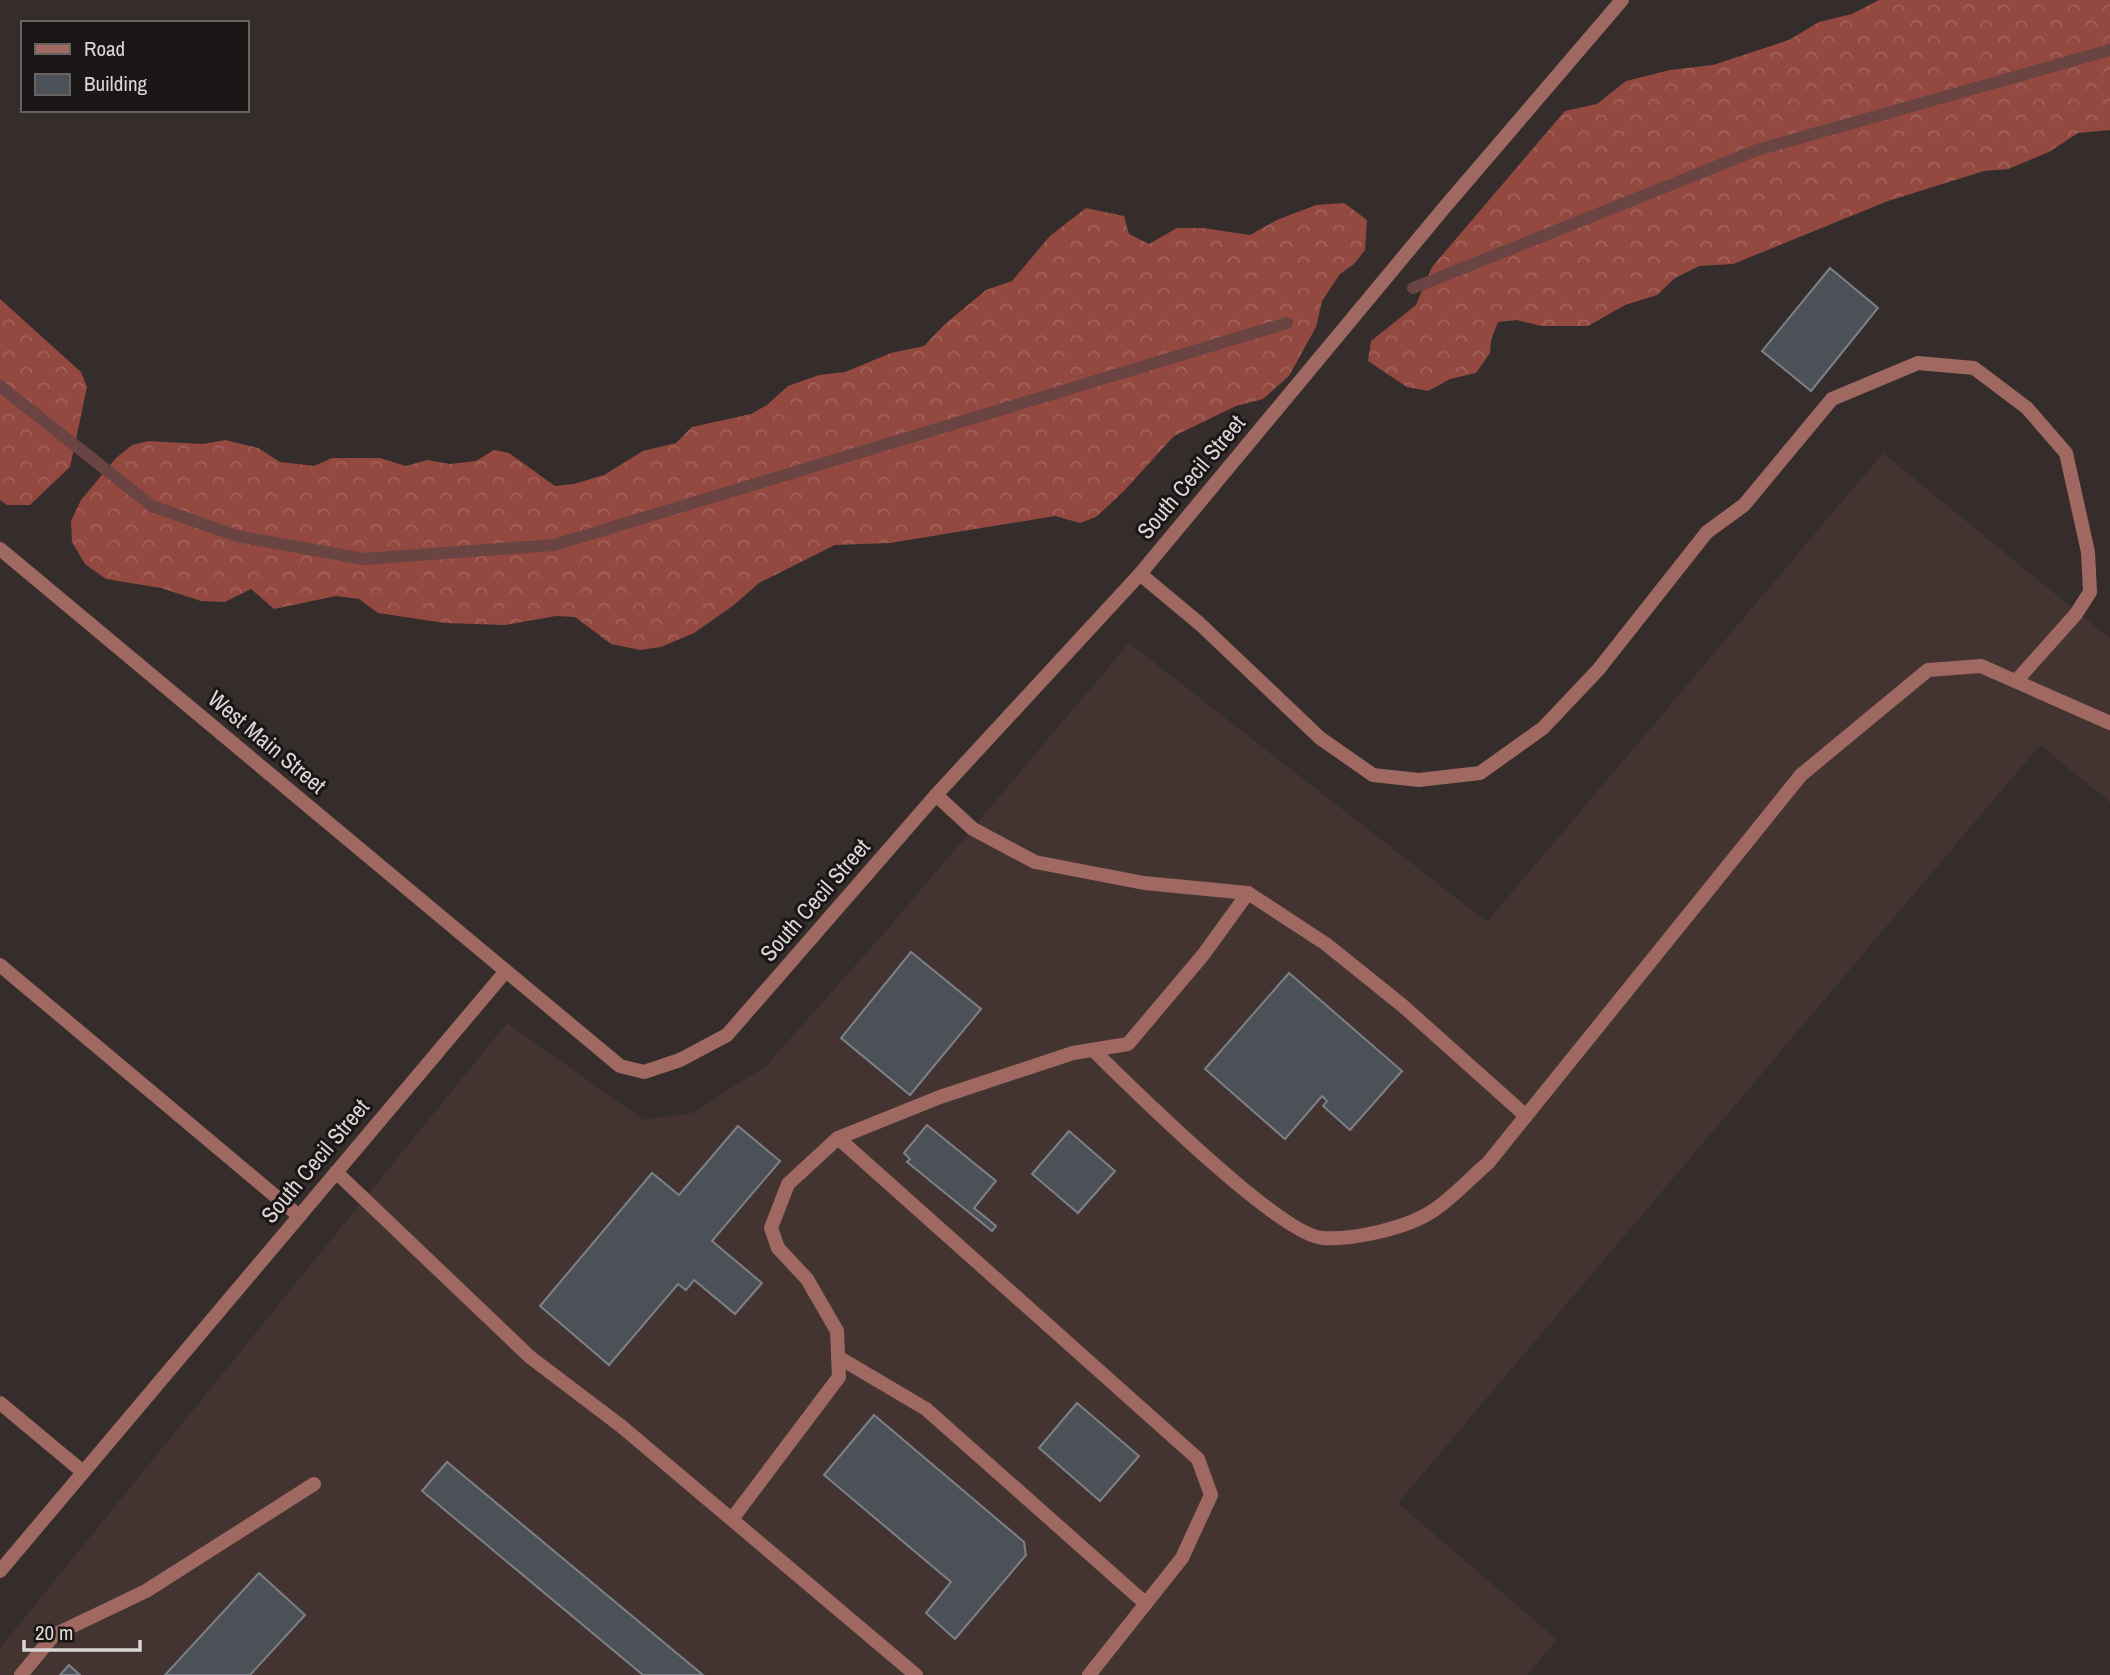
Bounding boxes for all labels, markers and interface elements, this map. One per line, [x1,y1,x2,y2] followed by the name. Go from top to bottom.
[21,21,248,112] legend
[84,34,125,63] text: Road
[84,69,148,98] text: Building
[1130,408,1252,545] street label: South Cecil Street
[202,683,333,800] street label: West Main Street
[753,832,877,968] street label: South Cecil Street
[254,1092,376,1229] street label: South Cecil Street
[24,1608,140,1652] scale bar
[35,1618,73,1647] text: 20 m

